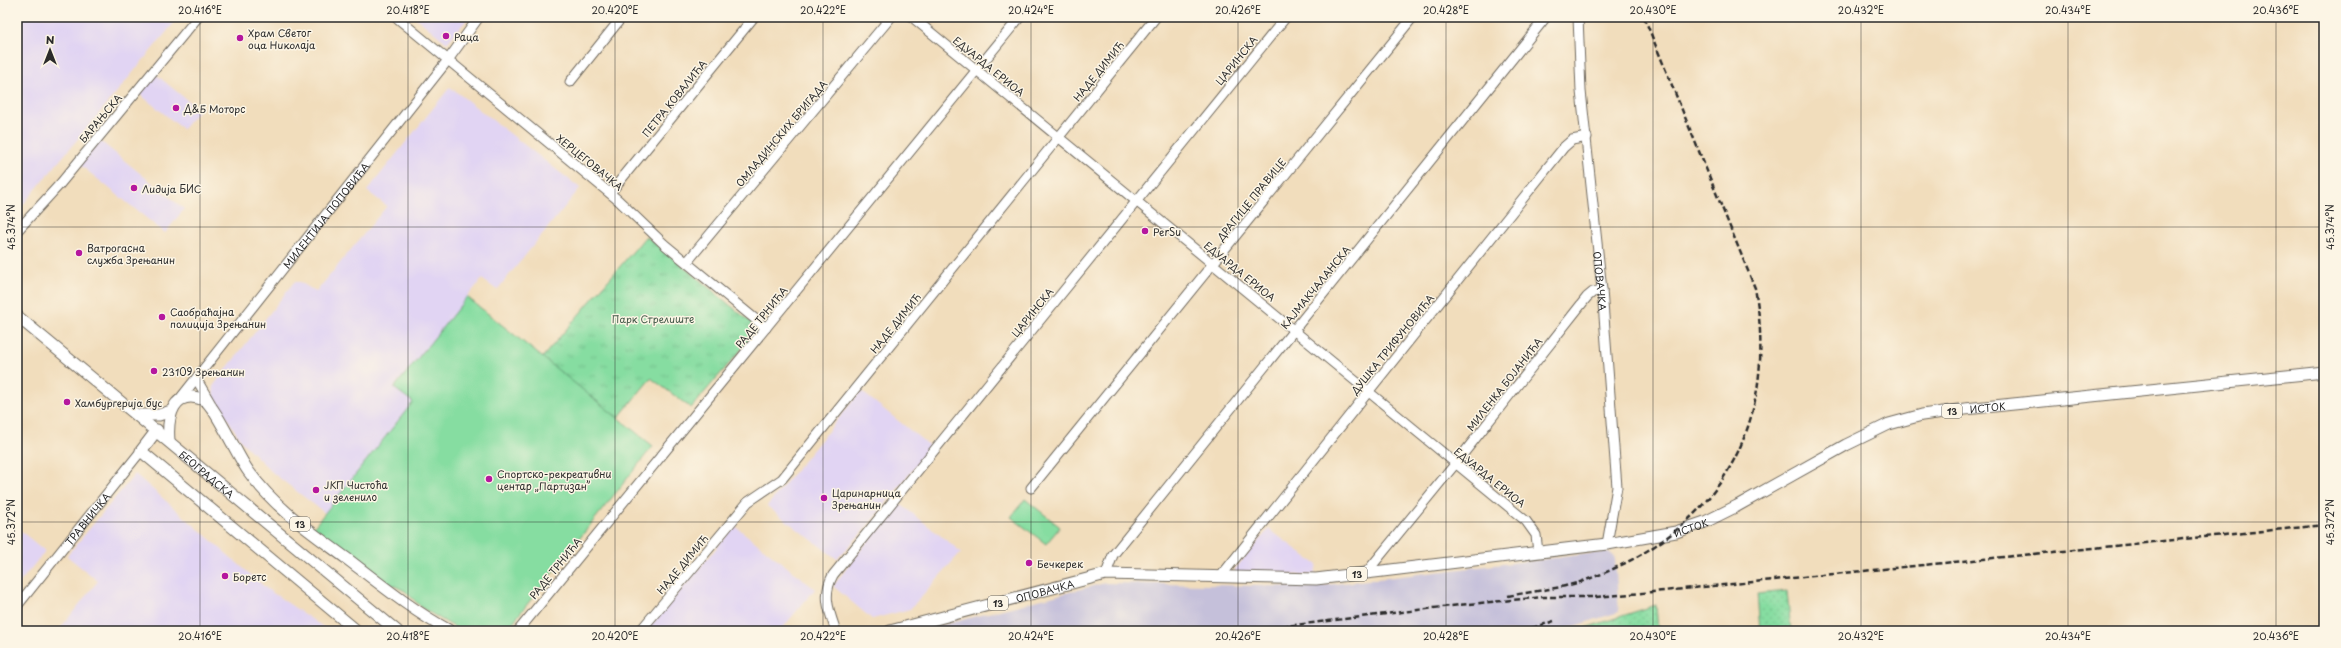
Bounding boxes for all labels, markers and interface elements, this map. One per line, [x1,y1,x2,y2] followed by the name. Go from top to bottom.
[178,2,222,17] text: 20.416°E
[386,2,430,17] text: 20.418°E
[591,2,639,17] text: 20.420°E
[800,2,846,17] text: 20.422°E
[1008,2,1054,17] text: 20.424°E
[1215,2,1261,17] text: 20.426°E
[1423,2,1469,17] text: 20.428°E
[1630,2,1676,17] text: 20.430°E
[1838,2,1884,17] text: 20.432°E
[2045,2,2091,17] text: 20.434°E
[2253,2,2299,17] text: 20.436°E
[248,25,316,52] place label: Храм Светог оца Николаја
[454,29,480,44] place label: Раца
[30,30,70,70] north arrow
[46,31,55,48] text: N
[441,31,451,41] marker: Раца
[950,32,1028,100] street label: ЕДУАРДА ЕРИОА
[1211,32,1261,88] street label: ЦАРИНСКА
[235,33,245,43] marker: Храм Светог оца Николаја
[1069,38,1127,104] street label: НАДЕ ДИМИЋ
[638,56,710,140] street label: ПЕТРА КОВАЛИЋА
[732,76,830,190] street label: ОМЛАДИНСКИХ БРИГАДА
[75,90,125,146] street label: БАРАЊСКА
[183,101,245,116] place label: Д&Б Моторс
[171,103,181,113] marker: Д&Б Моторс
[554,130,627,194] street label: ХЕРЦЕГОВАЧКА
[1212,154,1289,244] street label: ДРАГИЦЕ ПРАВИЦЕ
[279,158,372,271] street label: МИЛЕНТИЈА ПОПОВИЋА
[142,181,201,196] place label: Лидија БИС
[129,183,139,193] marker: Лидија БИС
[3,204,18,250] text: 45.374°N
[2322,204,2337,250] text: 45.374°N
[1153,224,1181,239] place label: PerSu
[1140,226,1150,236] marker: PerSu
[1201,237,1279,305] street label: ЕДУАРДА ЕРИОА
[87,240,175,267] place label: Ватрогасна служба Зрењанин
[1277,242,1354,332] street label: КАЈМАКЧАЛАНСКА
[74,248,84,258] marker: Ватрогасна служба Зрењанин
[1590,250,1611,312] street label: ОПОВАЧКА
[731,283,791,351] street label: РАДЕ ТРНИЋА
[1007,284,1057,340] street label: ЦАРИНСКА
[866,290,924,356] street label: НАДЕ ДИМИЋ
[1346,291,1437,398] street label: ДУШКА ТРИФУНОВИЋА
[170,304,266,331] place label: Саобраћајна полиција Зрењанин
[612,311,694,326] park label: Парк Стрелиште
[157,312,167,322] marker: Саобраћајна полиција Зрењанин
[1463,334,1546,434] street label: МИЛЕНКА БОЈАНИЋА
[162,364,245,379] place label: 23109 Зрењанин
[149,366,159,376] marker: 23109 Зрењанин
[75,395,162,411] place label: Хамбургерија бус
[62,397,72,407] marker: Хамбургерија бус
[1969,397,2006,416] street label: ИСТОК
[1942,404,1962,418] road number: 13
[1451,443,1529,511] street label: ЕДУАРДА ЕРИОА
[176,446,238,501] street label: БЕОГРАДСКА
[497,466,611,493] place label: Спортско-рекреативни центар „Партизан”
[484,474,494,484] marker: Спортско-рекреативни центар „Партизан”
[324,477,388,504] place label: ЈКП Чистоћа и зеленило
[311,485,321,495] marker: ЈКП Чистоћа и зеленило
[832,485,901,512] place label: Царинарница Зрењанин
[61,489,113,548] street label: ТРАВНИЧКА
[819,493,829,503] marker: Царинарница Зрењанин
[3,499,18,545] text: 45.372°N
[2322,499,2337,545] text: 45.372°N
[1671,514,1710,540] street label: ИСТОК
[290,517,310,531] road number: 13
[653,531,711,597] street label: НАДЕ ДИМИЋ
[525,534,585,602] street label: РАДЕ ТРНИЋА
[1037,556,1083,571] place label: Бечкерек
[1024,558,1034,568] marker: Бечкерек
[1347,567,1367,581] road number: 13
[233,569,266,584] place label: Боретс
[220,571,230,581] marker: Боретс
[1014,575,1076,605] street label: ОПОВАЧКА
[988,596,1008,610] road number: 13
[178,628,222,643] text: 20.416°E
[386,628,430,643] text: 20.418°E
[591,628,639,643] text: 20.420°E
[800,628,846,643] text: 20.422°E
[1008,628,1054,643] text: 20.424°E
[1215,628,1261,643] text: 20.426°E
[1423,628,1469,643] text: 20.428°E
[1630,628,1676,643] text: 20.430°E
[1838,628,1884,643] text: 20.432°E
[2045,628,2091,643] text: 20.434°E
[2253,628,2299,643] text: 20.436°E

